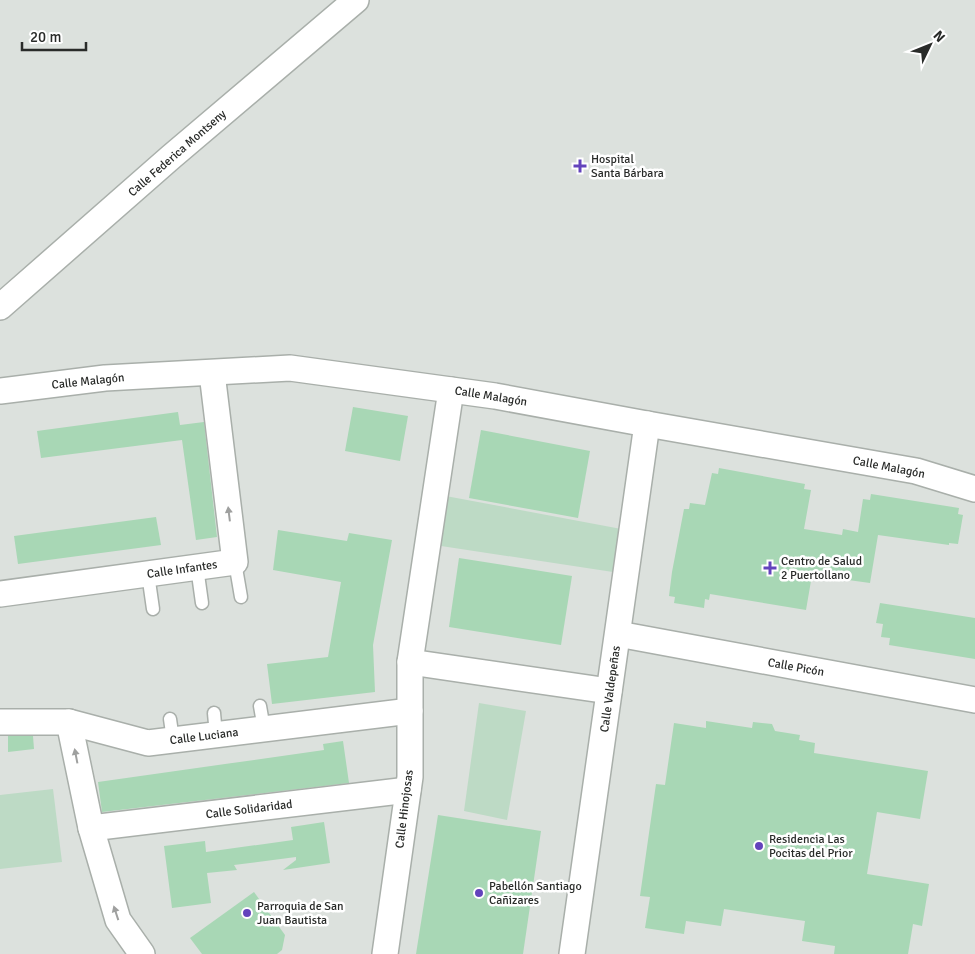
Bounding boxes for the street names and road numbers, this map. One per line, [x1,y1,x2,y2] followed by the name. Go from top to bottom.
[125,106,230,200] street label: Calle Federica Montseny
[51,370,125,393] street label: Calle Malagón
[454,383,528,410] street label: Calle Malagón
[852,453,926,482] street label: Calle Malagón
[146,557,218,582] street label: Calle Infantes
[597,645,624,733] street label: Calle Valdepeñas
[766,655,825,680] street label: Calle Picón
[169,725,239,748] street label: Calle Luciana
[392,769,417,849] street label: Calle Hinojosas
[205,797,293,822] street label: Calle Solidaridad

